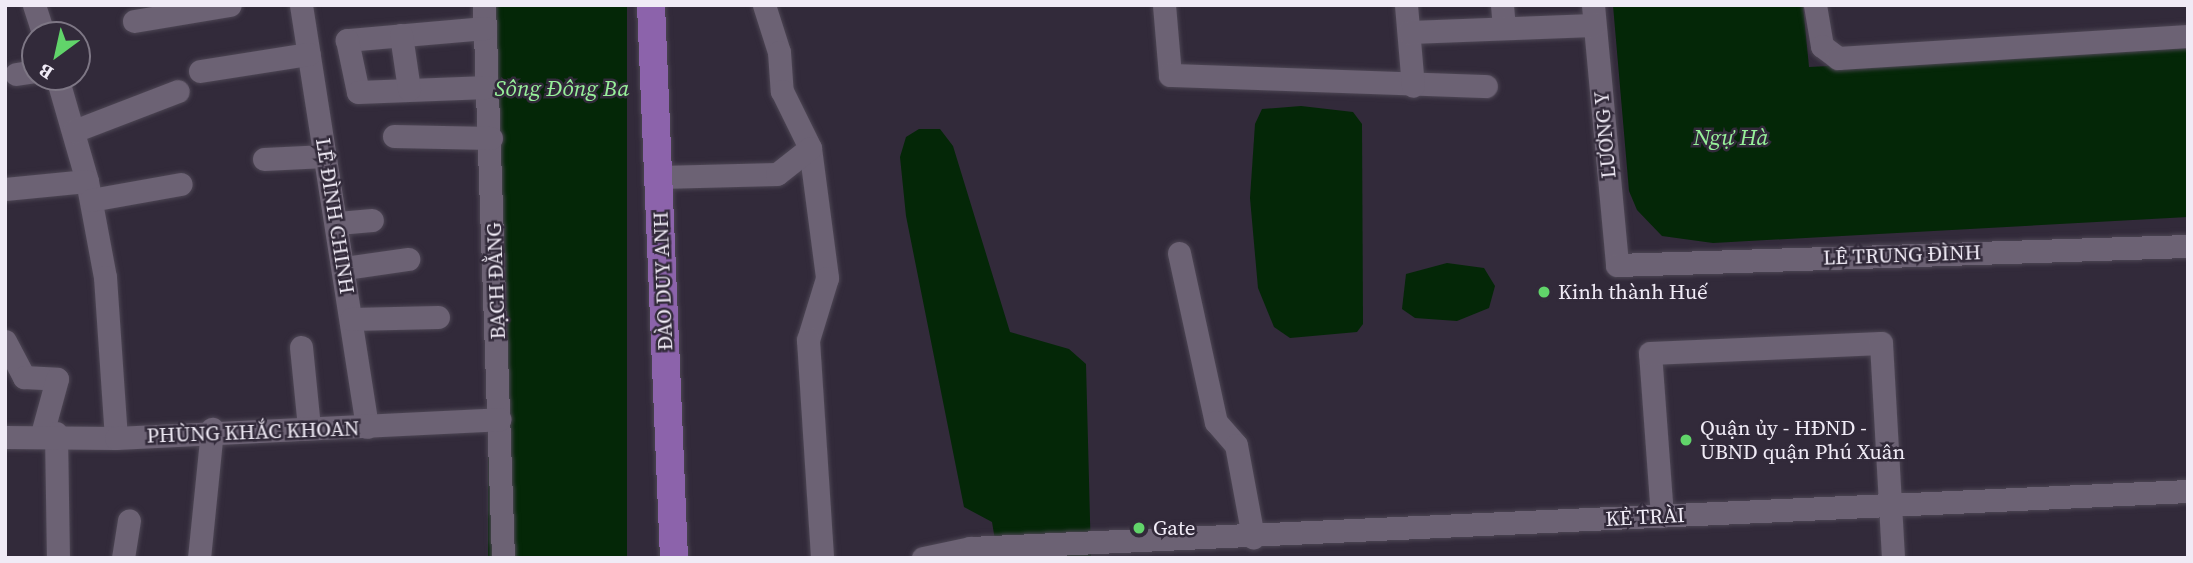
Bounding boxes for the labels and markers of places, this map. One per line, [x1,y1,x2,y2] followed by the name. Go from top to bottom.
[1558,279,1708,305] place label: Kinh thành Huế
[1536,284,1552,300] marker: Kinh thành Huế
[1700,415,1905,465] place label: Quận ủy - HĐND - UBND quận Phú Xuân
[1678,432,1694,448] marker: Quận ủy - HĐND - UBND quận Phú Xuân
[1153,515,1196,541] place label: Gate
[1131,520,1147,536] marker: Gate

